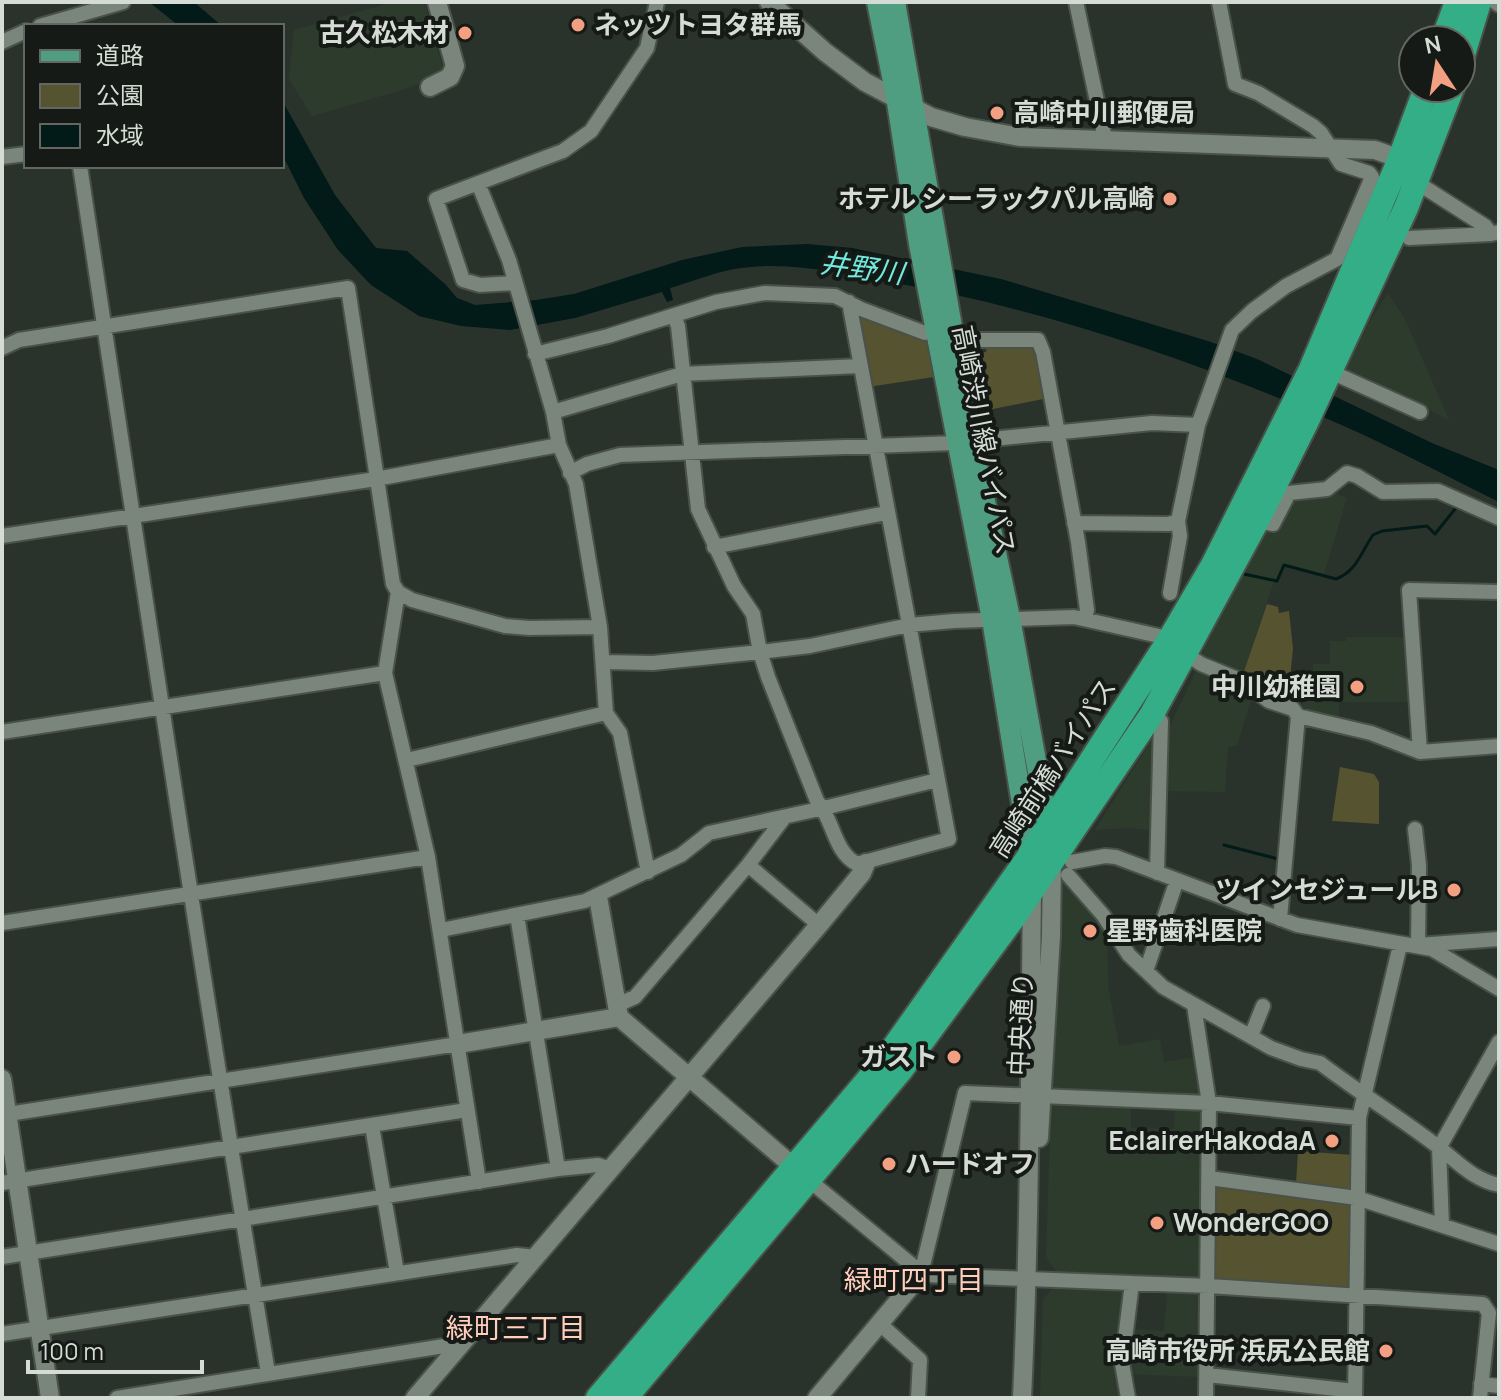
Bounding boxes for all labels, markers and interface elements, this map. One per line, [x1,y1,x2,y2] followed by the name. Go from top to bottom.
[594,6,802,42] place label: ネッツトヨタ群馬
[319,14,449,50] place label: 古久松木材
[569,16,587,34] marker: ネッツトヨタ群馬
[24,24,284,168] legend
[456,24,474,42] marker: 古久松木材
[1397,24,1477,104] north arrow
[1422,28,1444,61] text: N
[96,38,144,71] text: 道路
[96,78,144,111] text: 公園
[1013,94,1195,130] place label: 高崎中川郵便局
[988,104,1006,122] marker: 高崎中川郵便局
[96,118,144,151] text: 水域
[838,180,1154,216] place label: ホテル シーラックパル高崎
[1161,190,1179,208] marker: ホテル シーラックパル高崎
[818,242,909,292] water label: 井野川
[945,322,1025,558] street label: 高崎渋川線バイパス
[1211,668,1341,704] place label: 中川幼稚園
[981,671,1124,864] street label: 高崎前橋バイパス
[1348,678,1366,696] marker: 中川幼稚園
[1215,871,1438,907] place label: ツインセジュールB
[1445,881,1463,899] marker: ツインセジュールB
[1106,912,1262,948] place label: 星野歯科医院
[1081,922,1099,940] marker: 星野歯科医院
[999,971,1041,1077] street label: 中央通り
[860,1038,938,1074] place label: ガスト
[945,1048,963,1066] marker: ガスト
[1109,1122,1316,1158] place label: EclairerHakodaA
[1323,1132,1341,1150] marker: EclairerHakodaA
[905,1145,1035,1181] place label: ハードオフ
[880,1155,898,1173] marker: ハードオフ
[1173,1204,1329,1240] place label: WonderGOO
[1148,1214,1166,1232] marker: WonderGOO
[844,1260,984,1298] district label: 緑町四丁目
[446,1308,586,1346] district label: 緑町三丁目
[28,1324,202,1374] scale bar
[1105,1332,1370,1368] place label: 高崎市役所 浜尻公民館
[40,1334,104,1367] text: 100 m
[1377,1342,1395,1360] marker: 高崎市役所 浜尻公民館

